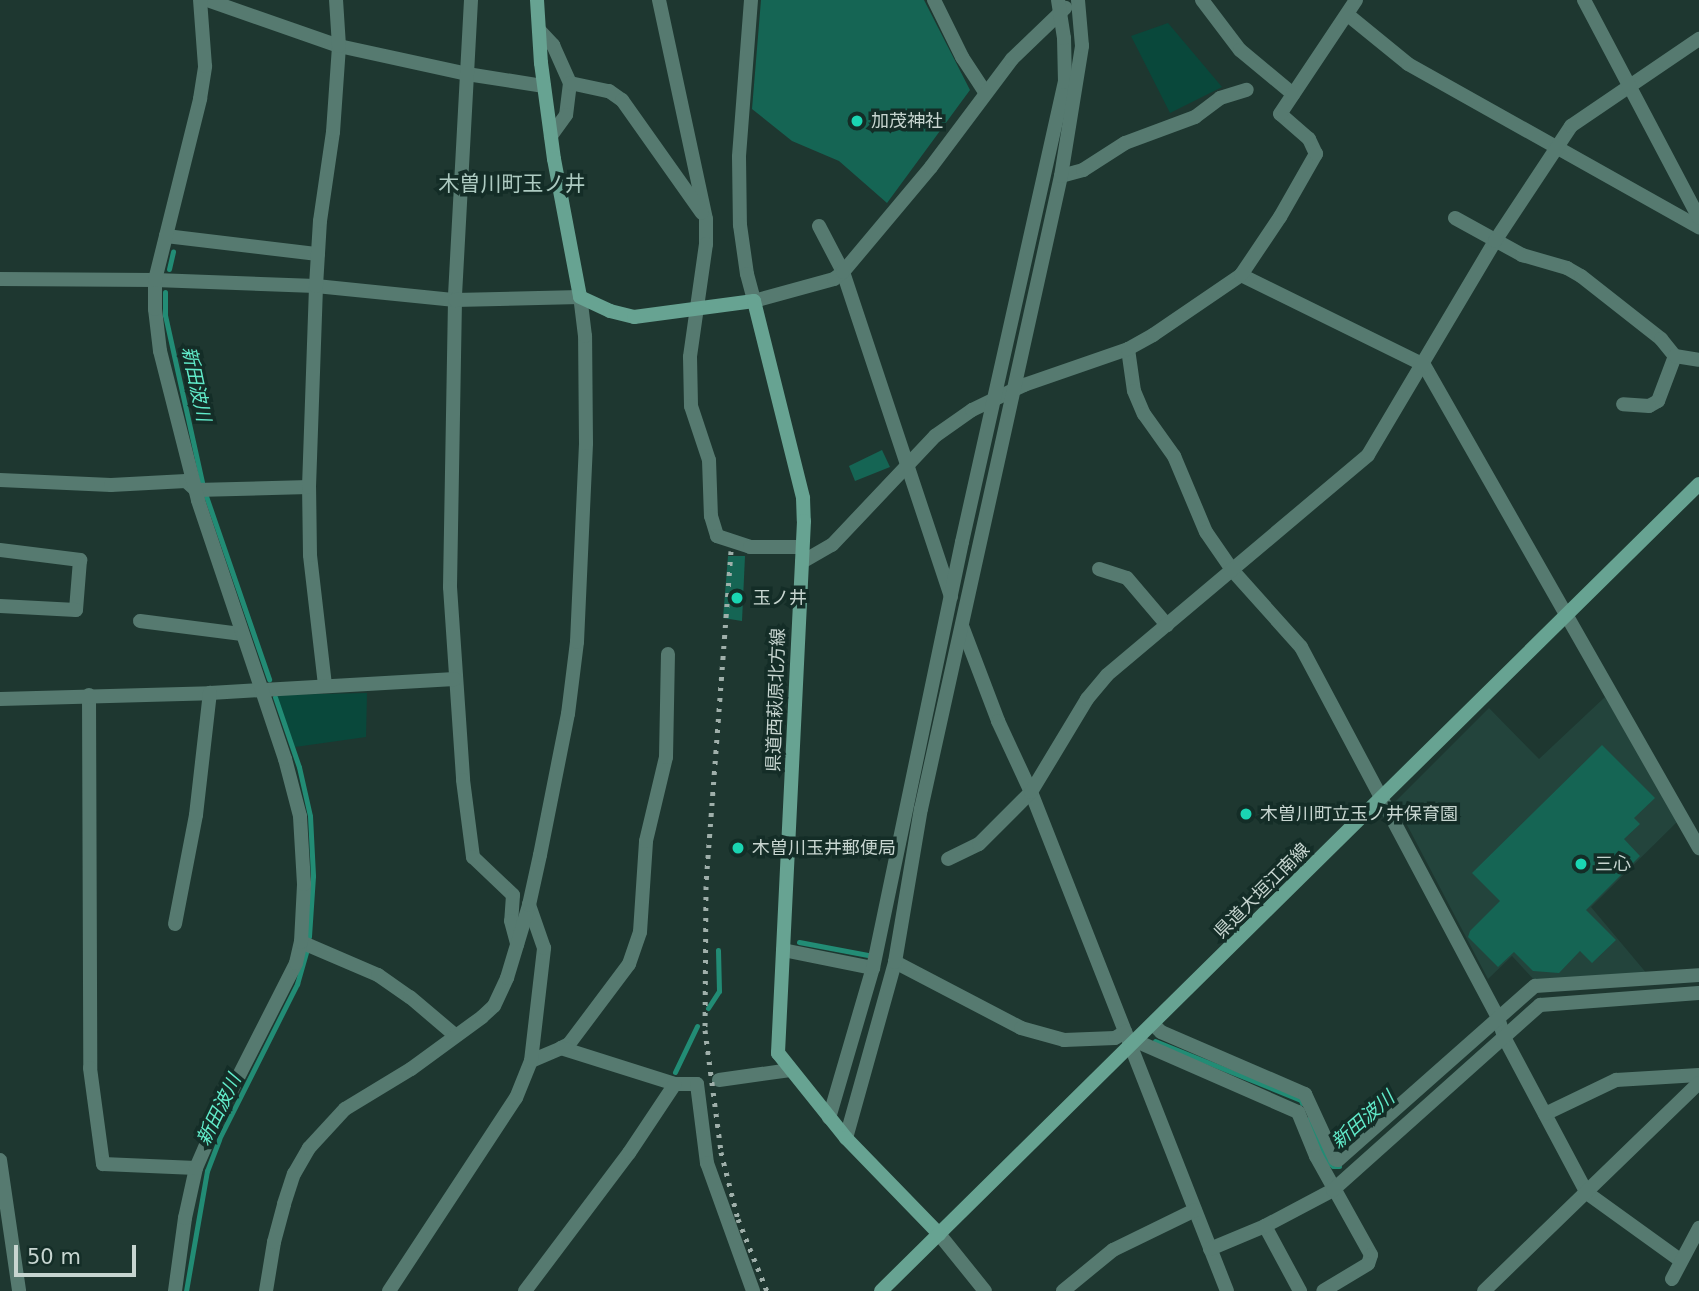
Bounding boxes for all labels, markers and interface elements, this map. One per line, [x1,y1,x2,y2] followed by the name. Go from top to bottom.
[871,110,943,132] place label: 加茂神社
[849,113,865,129] marker: 加茂神社
[439,171,585,197] district label: 木曽川町玉ノ井
[177,344,215,424] water label: 新田波川
[753,587,807,609] place label: 玉ノ井
[727,588,747,608] marker: 玉ノ井
[763,628,789,772] street label: 県道西萩原北方線
[1260,803,1458,825] place label: 木曽川町立玉ノ井保育園
[1238,806,1254,822] marker: 木曽川町立玉ノ井保育園
[752,837,896,859] place label: 木曽川玉井郵便局
[1210,839,1314,943] street label: 県道大垣江南線
[730,840,746,856] marker: 木曽川玉井郵便局
[1595,853,1631,875] place label: 三心
[1573,856,1589,872] marker: 三心
[192,1071,246,1149] water label: 新田波川
[1327,1086,1399,1154] water label: 新田波川
[18,1232,140,1276] scale bar
[27,1245,81,1269] text: 50 m

